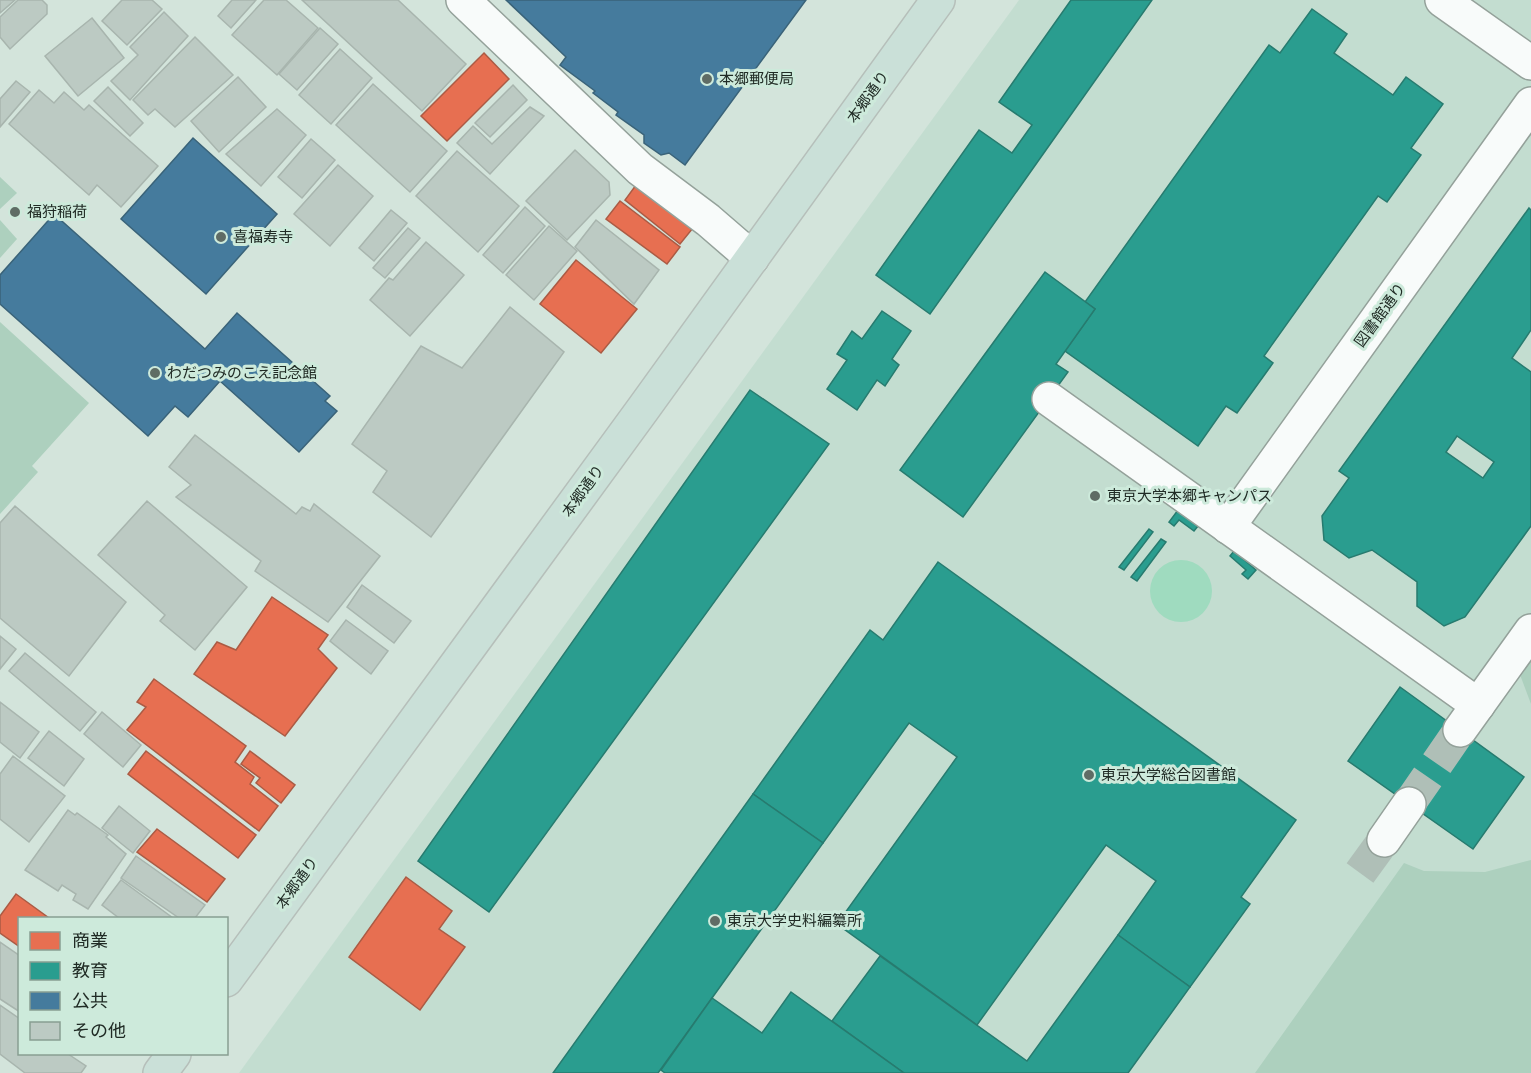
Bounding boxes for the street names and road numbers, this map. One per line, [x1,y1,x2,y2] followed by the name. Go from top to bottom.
[842,67,892,126] street label: 本郷通り
[1350,279,1409,350] street label: 図書館通り
[557,461,607,520] street label: 本郷通り
[271,853,321,912] street label: 本郷通り

